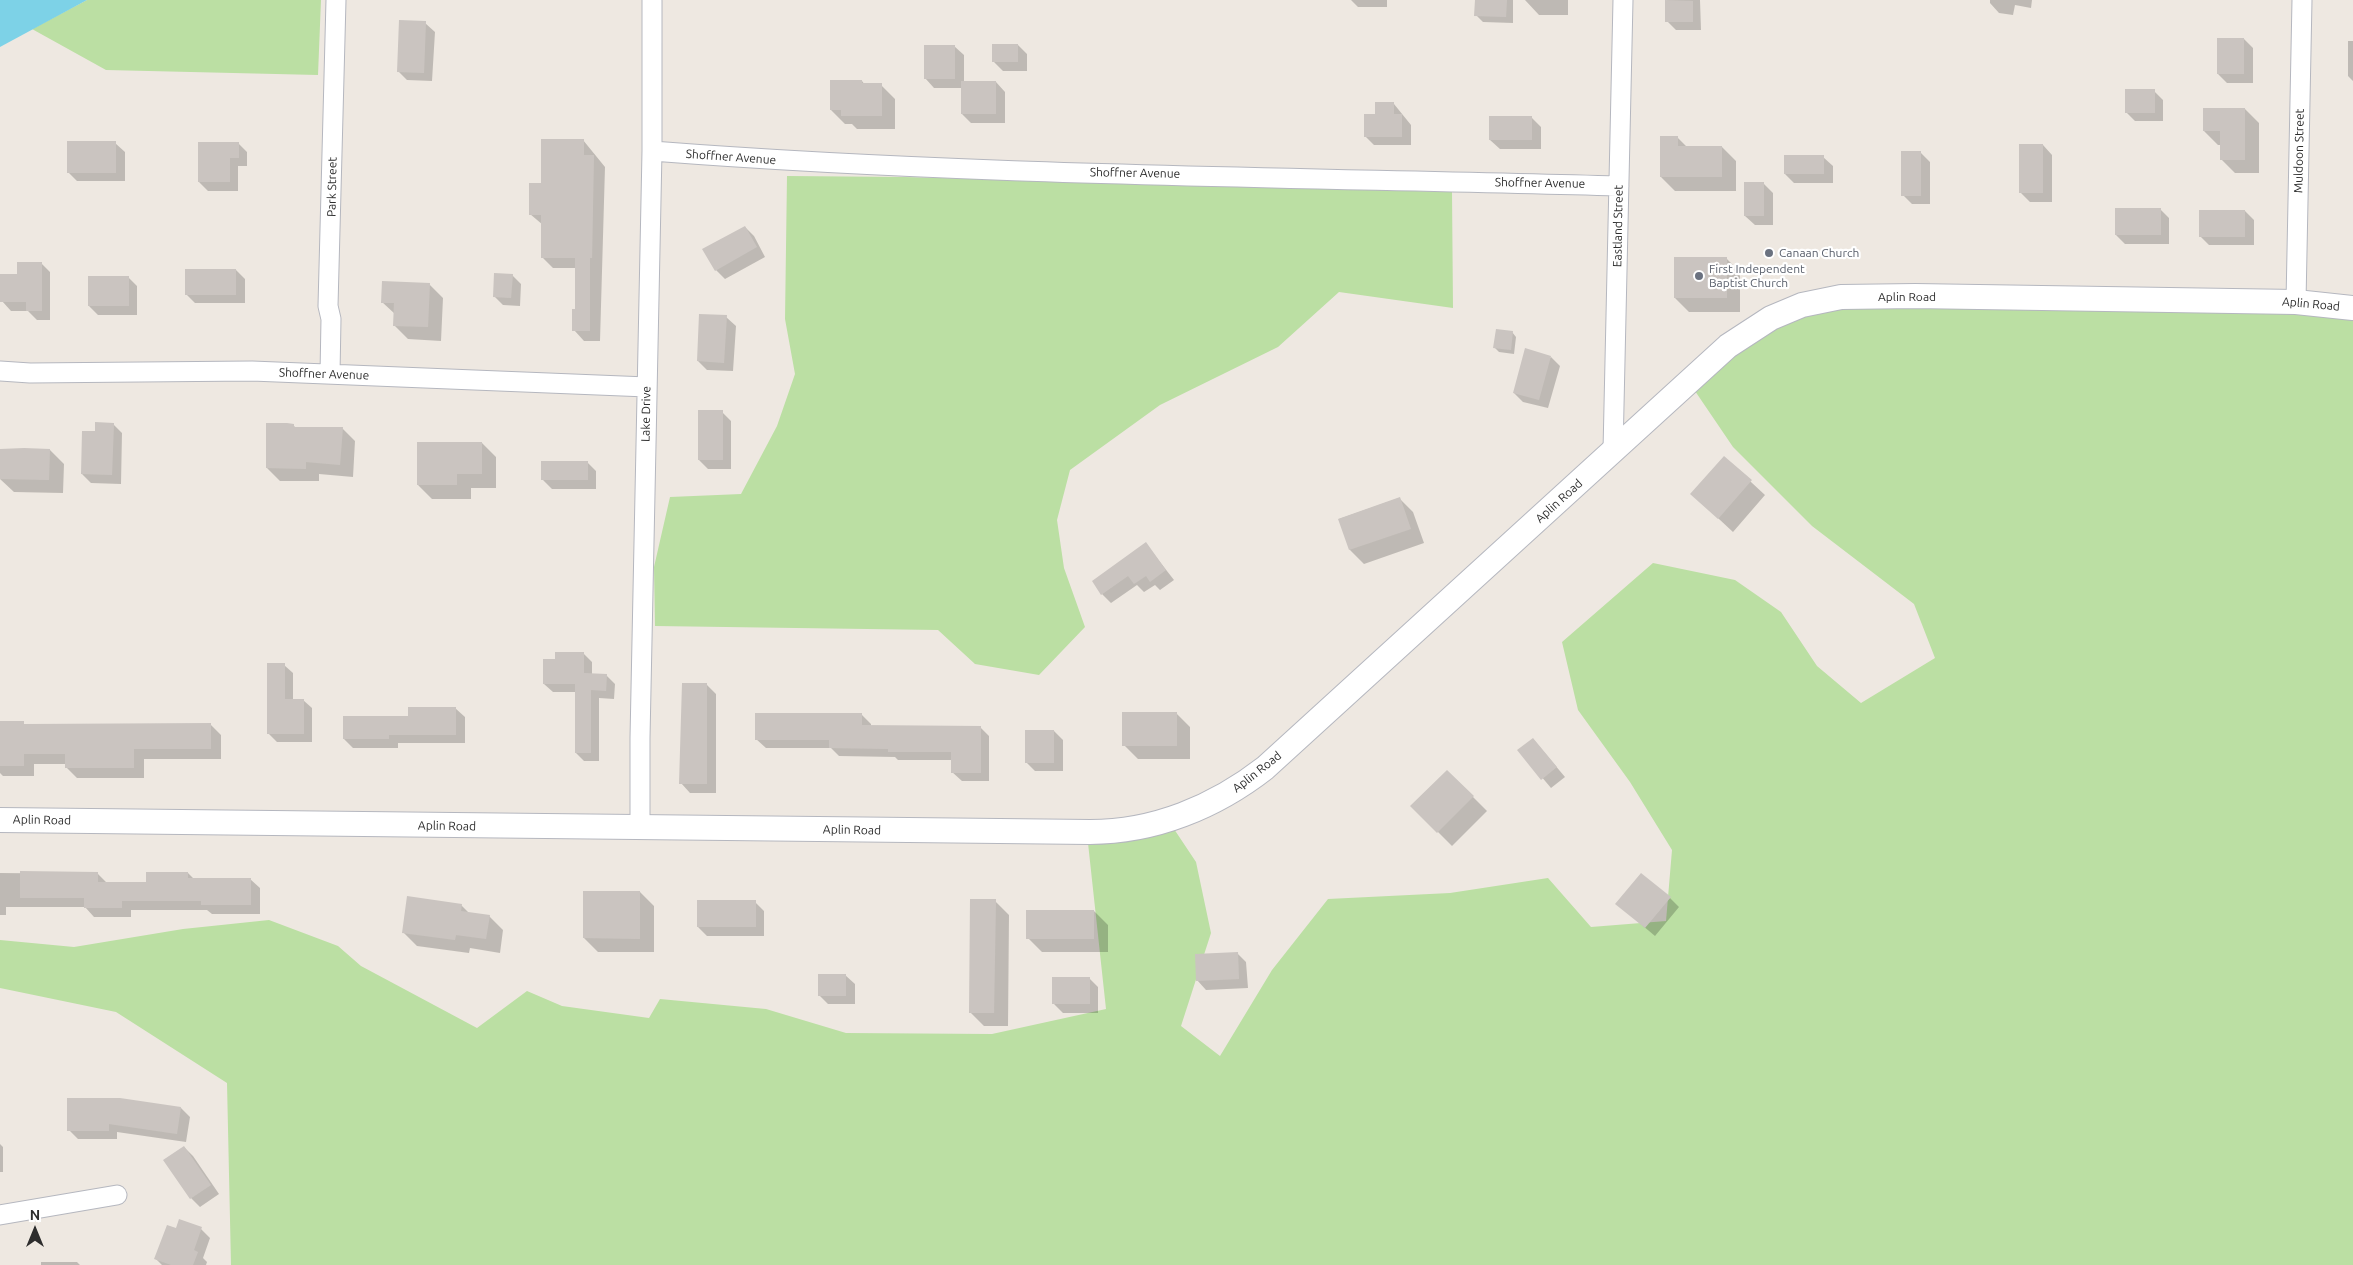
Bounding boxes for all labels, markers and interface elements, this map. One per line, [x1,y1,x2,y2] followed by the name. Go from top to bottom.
[2291,109,2307,193] street label: Muldoon Street
[685,147,777,167] street label: Shoffner Avenue
[324,157,340,217] street label: Park Street
[1090,165,1180,181] street label: Shoffner Avenue
[1495,175,1585,191] street label: Shoffner Avenue
[1610,185,1626,267] street label: Eastland Street
[1779,246,1859,260] place label: Canaan Church
[1763,247,1775,259] marker: Canaan Church
[1709,262,1805,290] place label: First Independent Baptist Church
[1693,270,1705,282] marker: First Independent Baptist Church
[1878,290,1936,304] street label: Aplin Road
[2281,294,2341,314] street label: Aplin Road
[279,365,369,383] street label: Shoffner Avenue
[638,386,654,442] street label: Lake Drive
[1533,476,1585,526] street label: Aplin Road
[1230,748,1284,796] street label: Aplin Road
[13,812,71,828] street label: Aplin Road
[418,818,476,834] street label: Aplin Road
[823,822,881,838] street label: Aplin Road
[10,1205,60,1255] north arrow
[30,1207,40,1223] text: N

